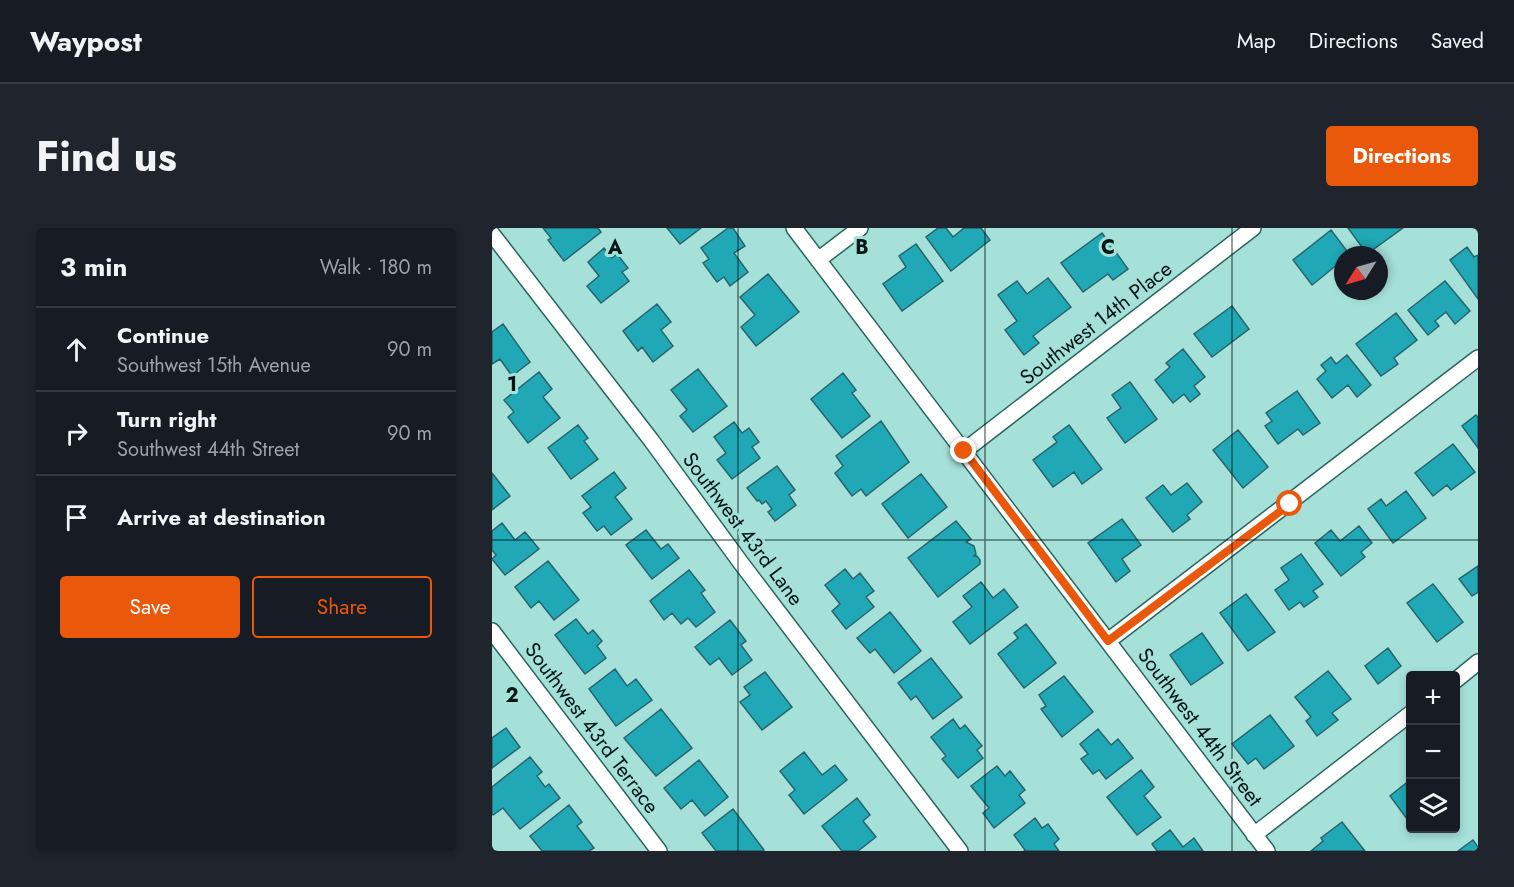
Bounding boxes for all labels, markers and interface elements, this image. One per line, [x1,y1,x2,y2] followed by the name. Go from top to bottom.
[30,21,142,62] text: Waypost
[1237,26,1276,56] text: Map
[1309,26,1398,56] text: Directions
[1431,26,1484,56] text: Saved
[36,126,177,187] text: Find us
[1326,126,1478,186] button: Directions
[607,233,623,262] text: A
[855,233,869,262] text: B
[1101,233,1115,262] text: C
[1334,246,1388,300] north arrow
[60,248,127,286] text: 3 min
[320,253,432,282] text: Walk · 180 m
[1014,254,1179,392] street label: Southwest 14th Place
[117,319,209,351] text: Continue
[60,333,93,366] icon: ahead
[387,335,432,364] text: 90 m
[117,351,311,380] text: Southwest 15th Avenue
[507,370,517,399] text: 1
[117,403,217,435] text: Turn right
[60,417,93,450] icon: right
[387,419,432,448] text: 90 m
[117,435,299,464] text: Southwest 44th Street
[950,437,976,463] route end
[675,446,811,612] street label: Southwest 43rd Lane
[1276,490,1302,516] route start
[60,501,93,534] icon: arrive
[117,501,326,533] text: Arrive at destination
[60,576,240,638] button: Save
[252,576,432,638] button: Share
[518,636,667,820] street label: Southwest 43rd Terrace
[1130,642,1270,812] street label: Southwest 44th Street
[1406,671,1460,833] map controls
[1406,671,1460,725] button: +
[505,681,519,710] text: 2
[1406,725,1460,779] button: −
[1406,779,1460,833] button: layers

